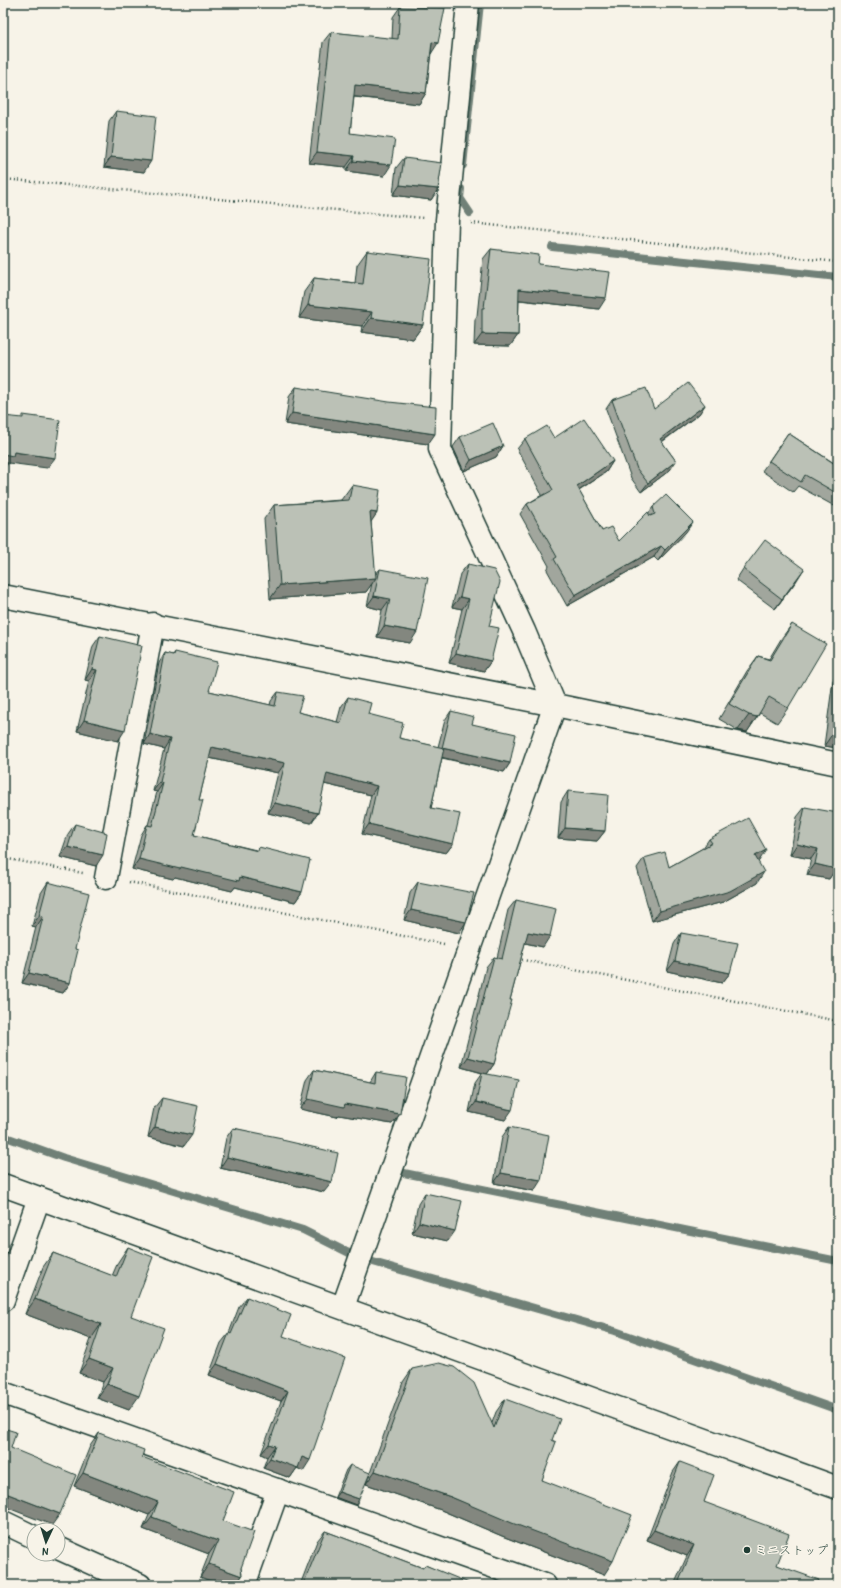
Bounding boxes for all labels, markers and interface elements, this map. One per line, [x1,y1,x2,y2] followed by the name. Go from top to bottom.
[26,1522,66,1562] north arrow
[755,1541,828,1558] place label: ミニストップ
[42,1545,49,1559] text: N
[742,1545,752,1555] marker: ミニストップ

